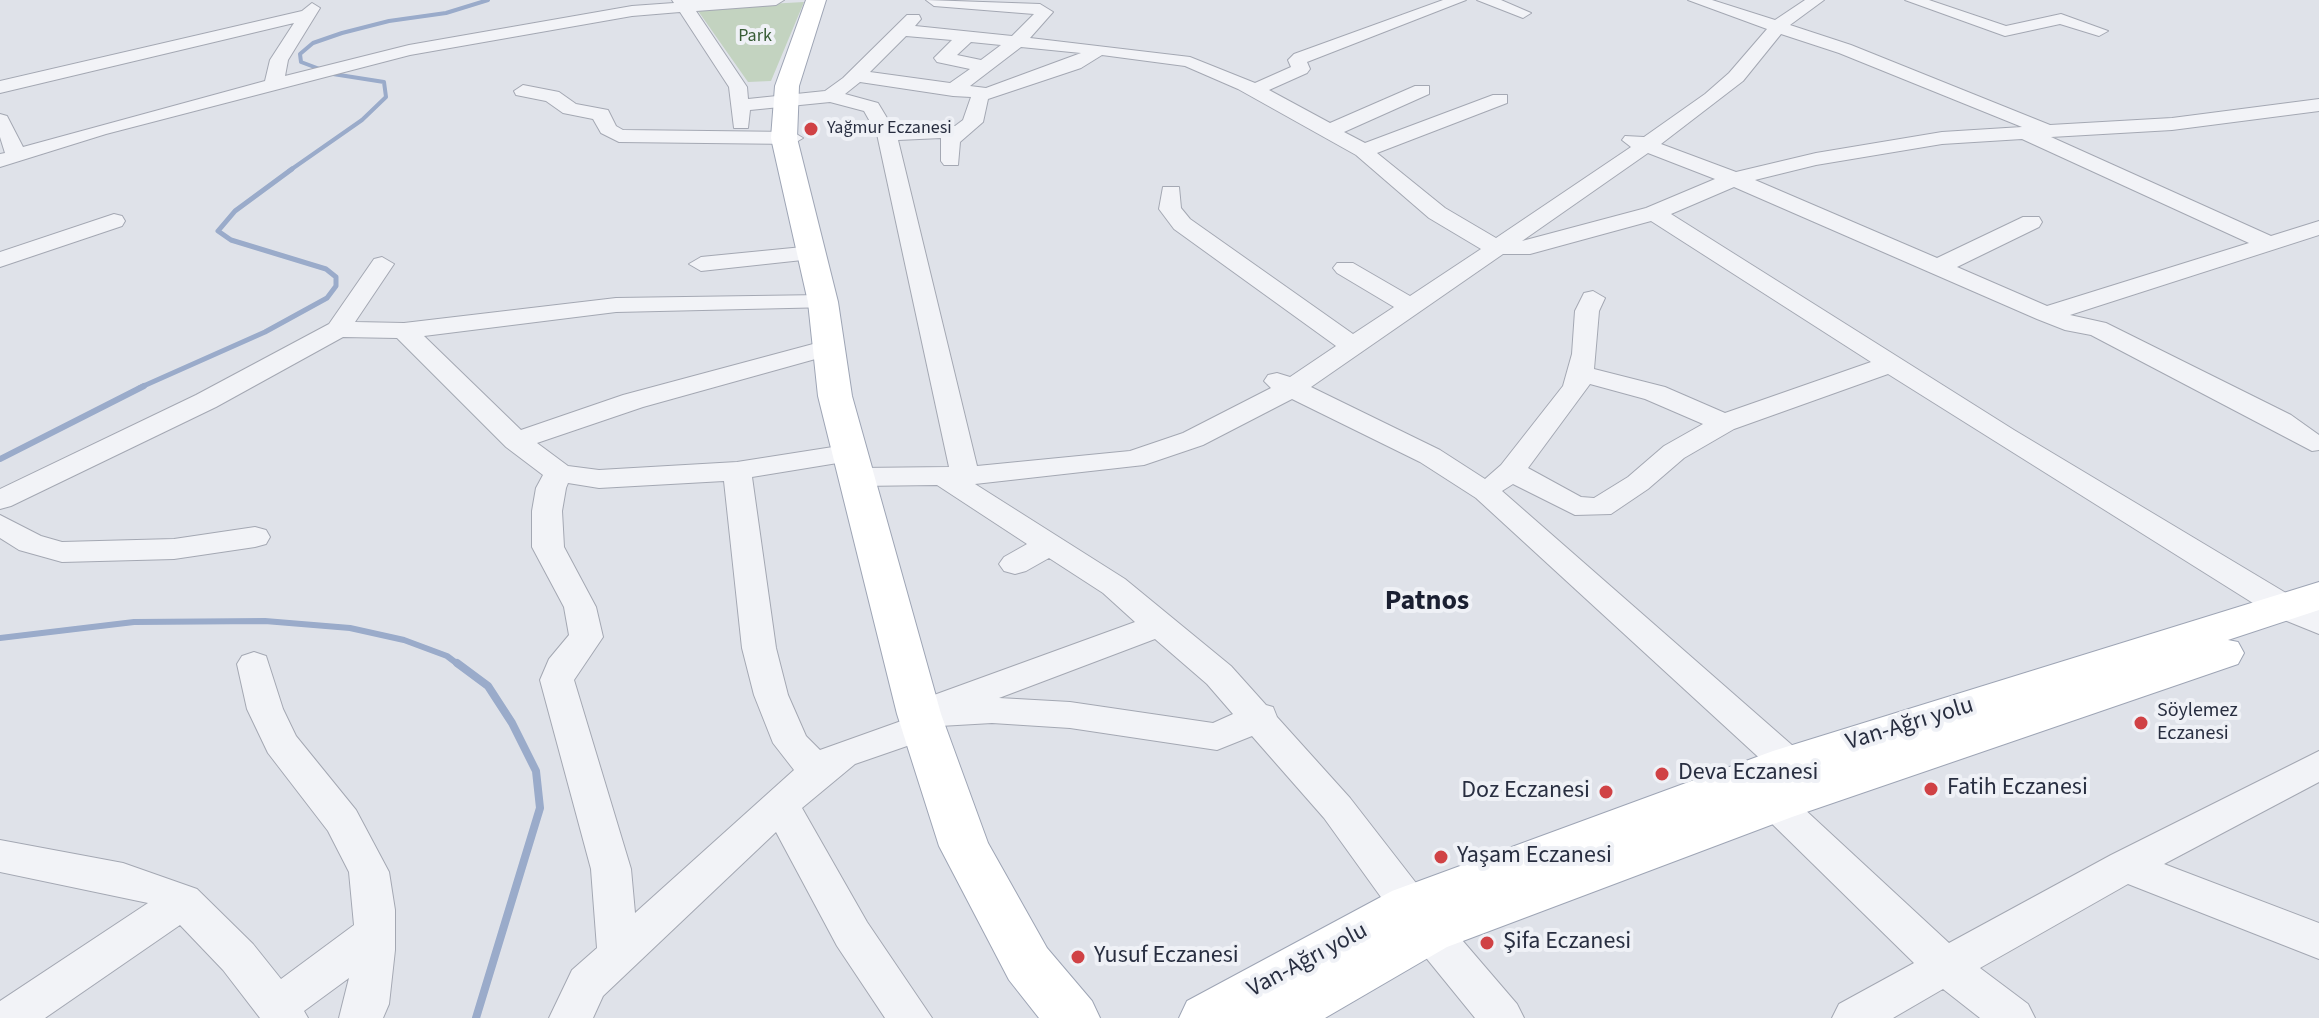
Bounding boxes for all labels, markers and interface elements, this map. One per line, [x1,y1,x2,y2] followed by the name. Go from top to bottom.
[738,26,772,48] park label: Park
[827,118,952,140] place label: Yağmur Eczanesi
[802,120,820,138] marker: Yağmur Eczanesi
[1385,586,1469,620] district label: Patnos
[1843,692,1977,758] street label: Van-Ağrı yolu
[2157,700,2238,747] place label: Söylemez Eczanesi
[2132,714,2150,732] marker: Söylemez Eczanesi
[1678,760,1819,788] place label: Deva Eczanesi
[1653,765,1671,783] marker: Deva Eczanesi
[1947,775,2088,803] place label: Fatih Eczanesi
[1461,778,1590,806] place label: Doz Eczanesi
[1922,780,1940,798] marker: Fatih Eczanesi
[1597,783,1615,801] marker: Doz Eczanesi
[1457,843,1612,871] place label: Yaşam Eczanesi
[1432,848,1450,866] marker: Yaşam Eczanesi
[1243,917,1373,1005] street label: Van-Ağrı yolu
[1503,929,1631,957] place label: Şifa Eczanesi
[1478,934,1496,952] marker: Şifa Eczanesi
[1094,943,1239,971] place label: Yusuf Eczanesi
[1069,948,1087,966] marker: Yusuf Eczanesi

